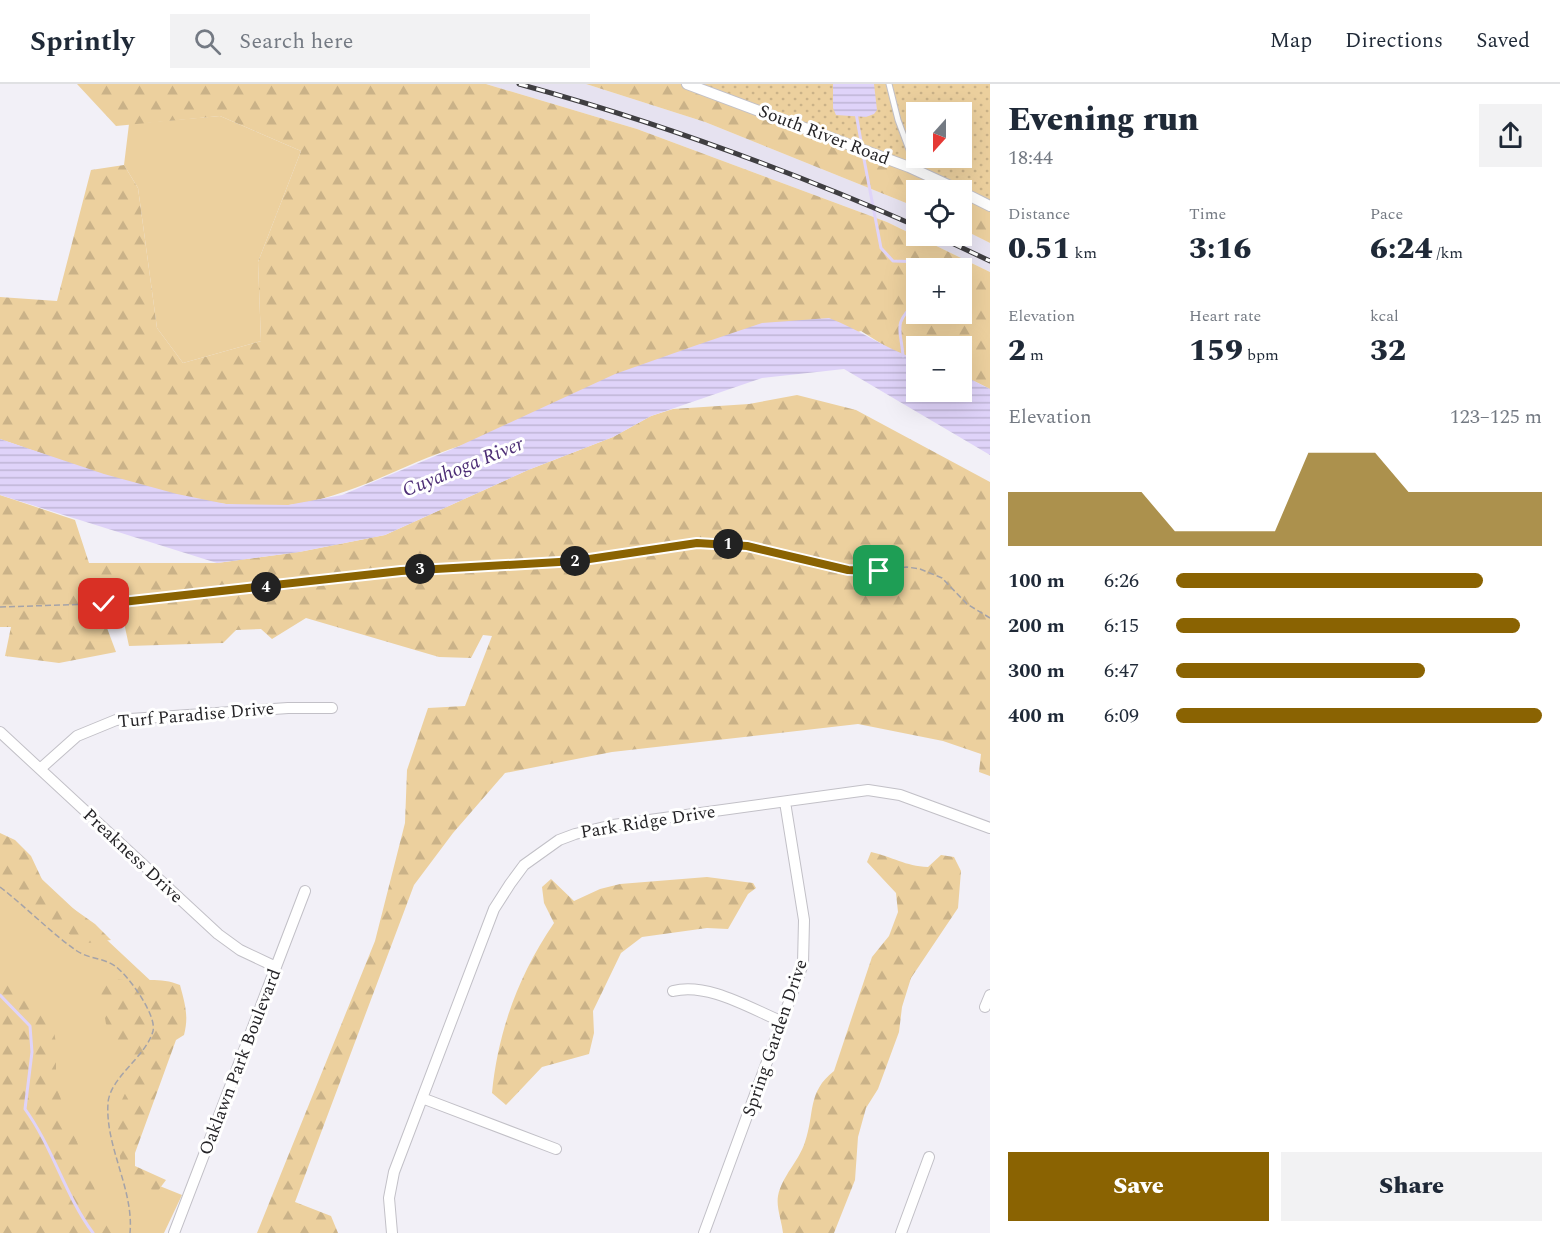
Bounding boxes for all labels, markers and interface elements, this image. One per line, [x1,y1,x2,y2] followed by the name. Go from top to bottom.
[170,14,590,68] search box
[30,20,134,63] text: Sprintly
[191,25,224,58] icon: search
[239,25,353,58] text: Search here
[1270,25,1312,57] text: Map
[1345,25,1443,57] text: Directions
[1476,25,1530,57] text: Saved
[1008,95,1199,145] text: Evening run
[755,98,893,172] street label: South River Road
[906,102,972,168] north arrow
[906,102,972,402] map controls
[1479,104,1542,167] button: share
[1008,143,1053,173] text: 18:44
[906,180,972,246] button: locate
[1008,202,1070,226] text: Distance
[1189,202,1226,226] text: Time
[1370,202,1403,226] text: Pace
[1008,226,1070,272] text: 0.51
[1189,226,1251,272] text: 3:16
[1370,226,1432,272] text: 6:24
[1070,241,1097,265] text: km
[1432,241,1463,265] text: /km
[906,258,972,324] button: +
[1008,304,1075,328] text: Elevation
[1189,304,1261,328] text: Heart rate
[1370,304,1399,328] text: kcal
[1008,328,1026,374] text: 2
[1189,328,1243,374] text: 159
[1370,328,1406,374] text: 32
[906,336,972,402] button: −
[1026,343,1044,367] text: m
[1243,343,1279,367] text: bpm
[1008,402,1092,432] text: Elevation
[1450,402,1542,432] text: 123–125 m
[398,429,529,505] water label: Cuyahoga River
[713,529,743,559] pin: 1
[724,532,732,556] text: 1
[853,545,904,596] pin
[560,546,590,576] pin: 2
[571,549,579,573] text: 2
[405,554,435,584] pin: 3
[862,554,895,587] icon: arrive
[416,557,424,581] text: 3
[1008,566,1065,596] text: 100 m
[1104,566,1139,596] text: 6:26
[251,572,281,602] pin: 4
[262,575,270,599] text: 4
[78,578,129,629] pin
[87,587,120,620] icon: check
[1008,611,1065,641] text: 200 m
[1104,611,1139,641] text: 6:15
[1008,656,1065,686] text: 300 m
[1104,656,1139,686] text: 6:47
[117,695,275,735] street label: Turf Paradise Drive
[1008,701,1065,731] text: 400 m
[1104,701,1139,731] text: 6:09
[579,798,717,846] street label: Park Ridge Drive
[77,802,189,910] street label: Preakness Drive
[735,956,815,1120] street label: Spring Garden Drive
[192,965,288,1159] street label: Oaklawn Park Boulevard
[1008,1152,1269,1221] button: Save
[1281,1152,1542,1221] button: Share

